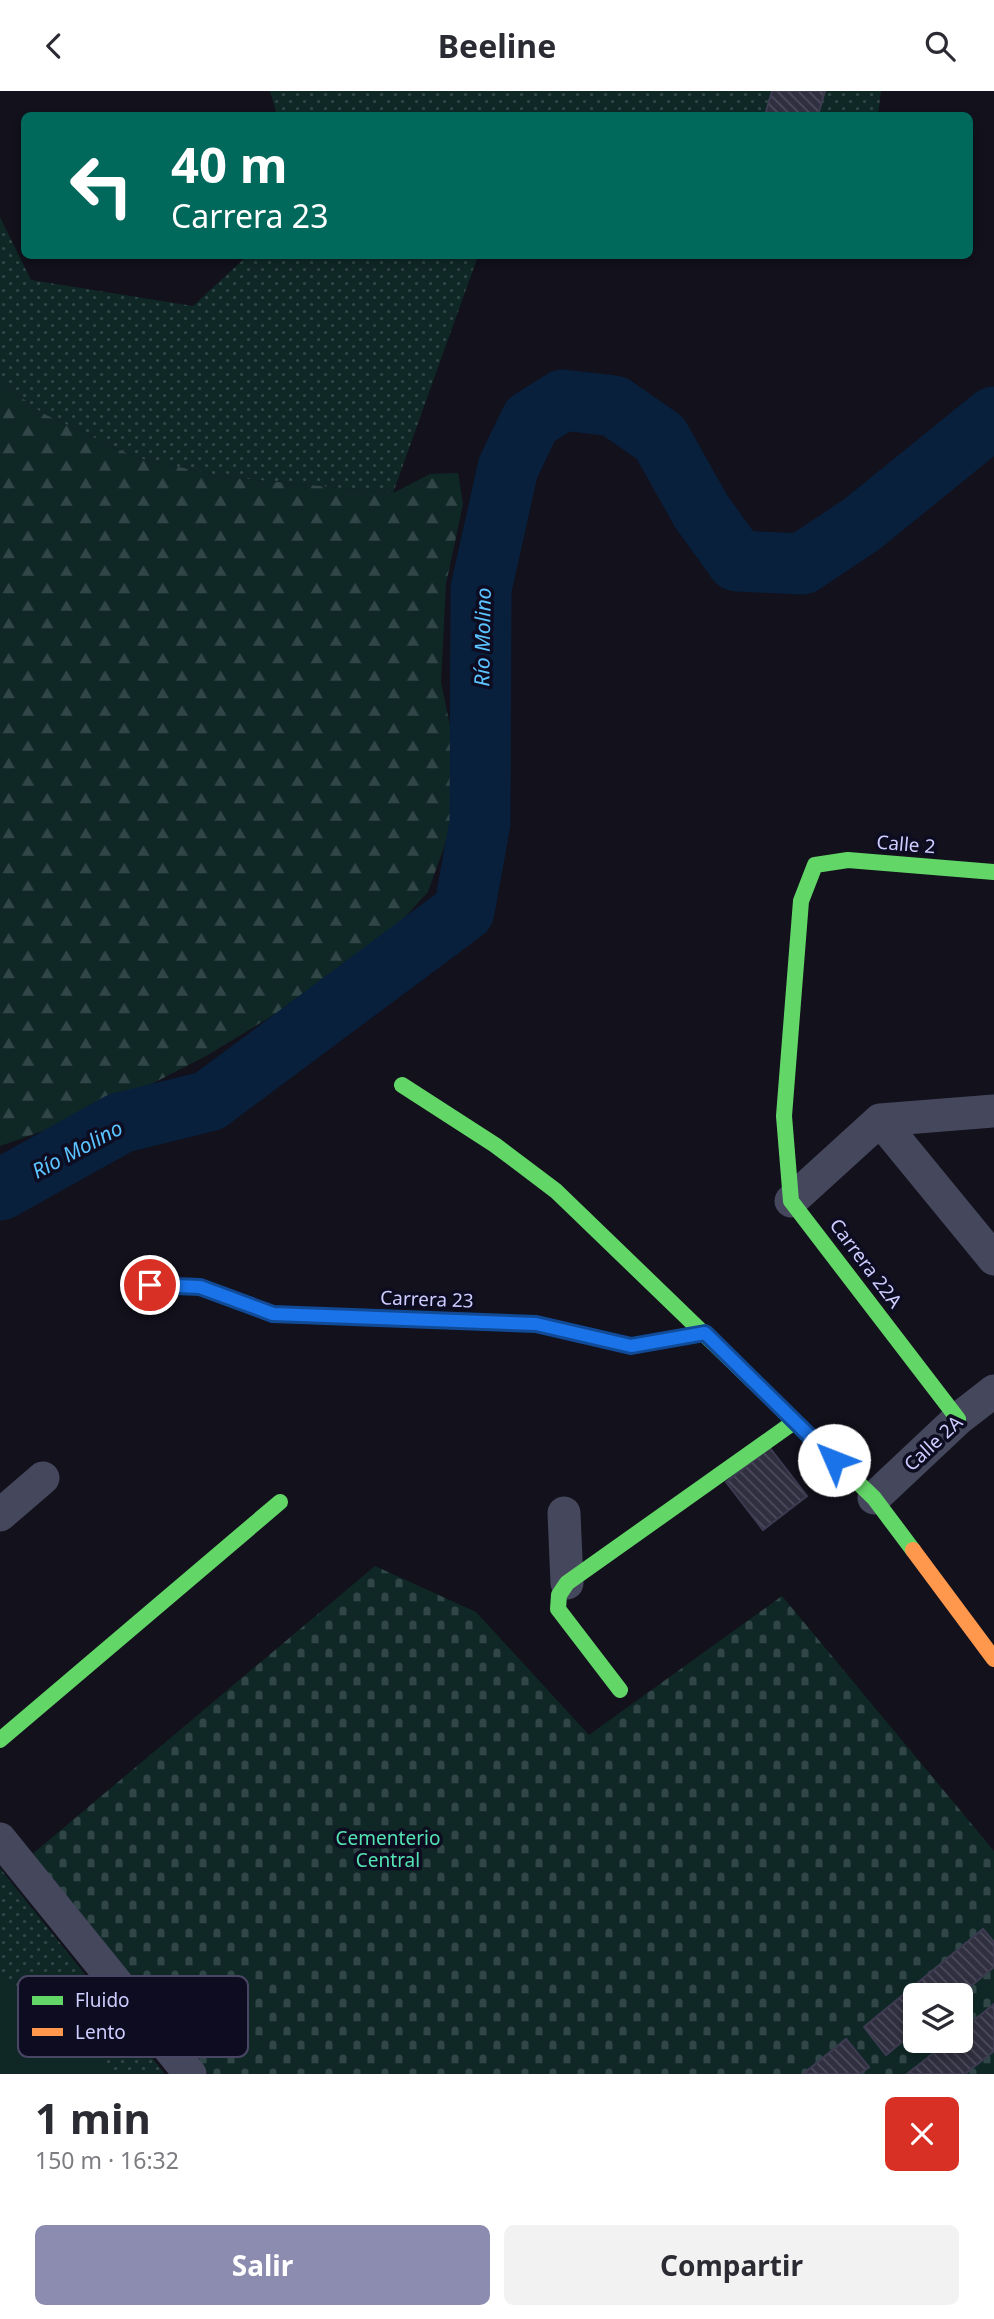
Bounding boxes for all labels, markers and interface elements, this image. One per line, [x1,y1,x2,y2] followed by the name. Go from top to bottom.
[438,24,556,67] text: Beeline
[35,27,73,65] icon: back
[921,27,959,65] icon: search
[171,131,288,197] text: 40 m
[56,140,147,231] icon: left
[171,194,328,237] text: Carrera 23
[467,587,497,687] water label: Río Molino
[875,828,937,860] street label: Calle 2
[27,1113,127,1185] water label: Río Molino
[824,1213,909,1314] street label: Carrera 22A
[120,1255,180,1315] pin
[131,1266,169,1304] icon: arrive
[380,1284,474,1314] street label: Carrera 23
[898,1409,969,1477] street label: Calle 2A
[797,1423,871,1497] position arrow
[336,1825,440,1873] park label: Cementerio Central
[18,1976,248,2057] legend
[903,1983,973,2053] map controls
[903,1983,973,2053] button: layers
[75,1987,130,2013] text: Fluido
[75,2019,126,2045] text: Lento
[35,2089,151,2146] text: 1 min
[885,2097,959,2171] button: close
[35,2144,179,2176] text: 150 m · 16:32
[35,2225,490,2305] button: Salir
[504,2225,959,2305] button: Compartir

